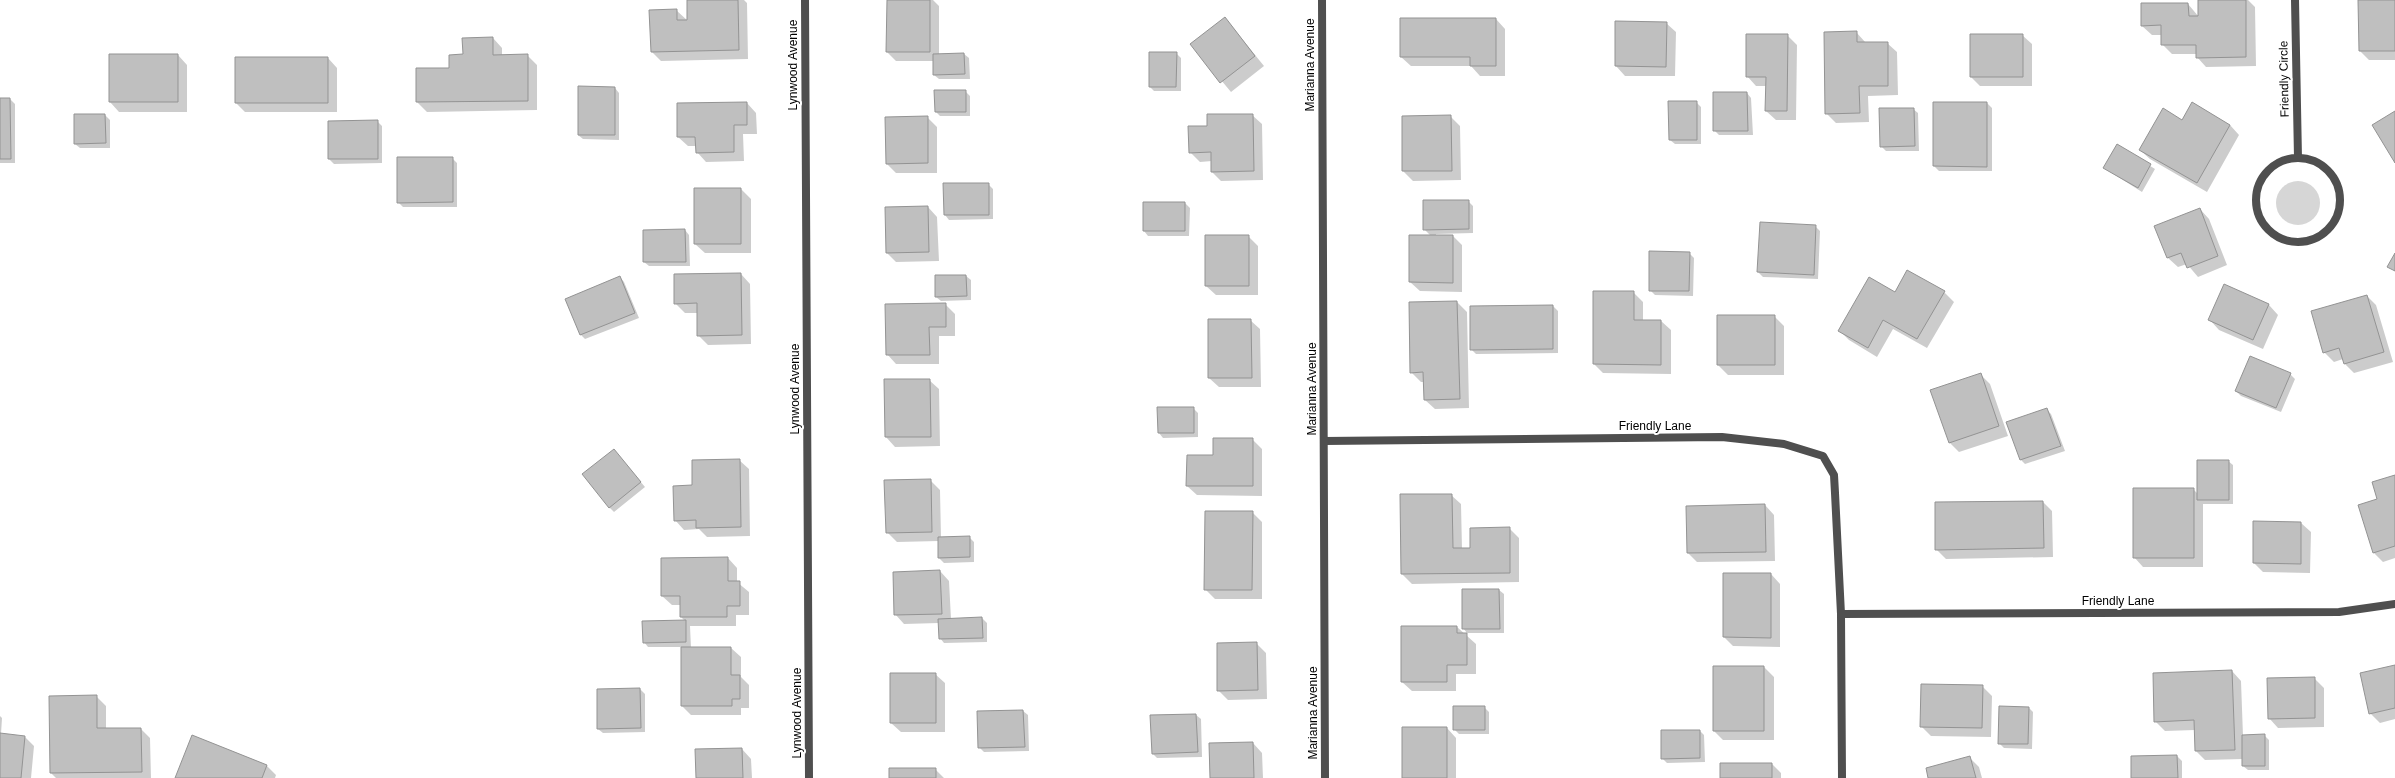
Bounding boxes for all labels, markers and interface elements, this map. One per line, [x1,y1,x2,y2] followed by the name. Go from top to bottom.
[1303,18,1317,112] street label: Marianna Avenue
[786,19,800,110] street label: Lynwood Avenue
[2276,40,2292,117] street label: Friendly Circle
[1305,342,1319,436] street label: Marianna Avenue
[788,343,802,434] street label: Lynwood Avenue
[1619,419,1692,433] street label: Friendly Lane
[2082,594,2155,608] street label: Friendly Lane
[1306,666,1320,760] street label: Marianna Avenue
[790,667,804,758] street label: Lynwood Avenue

